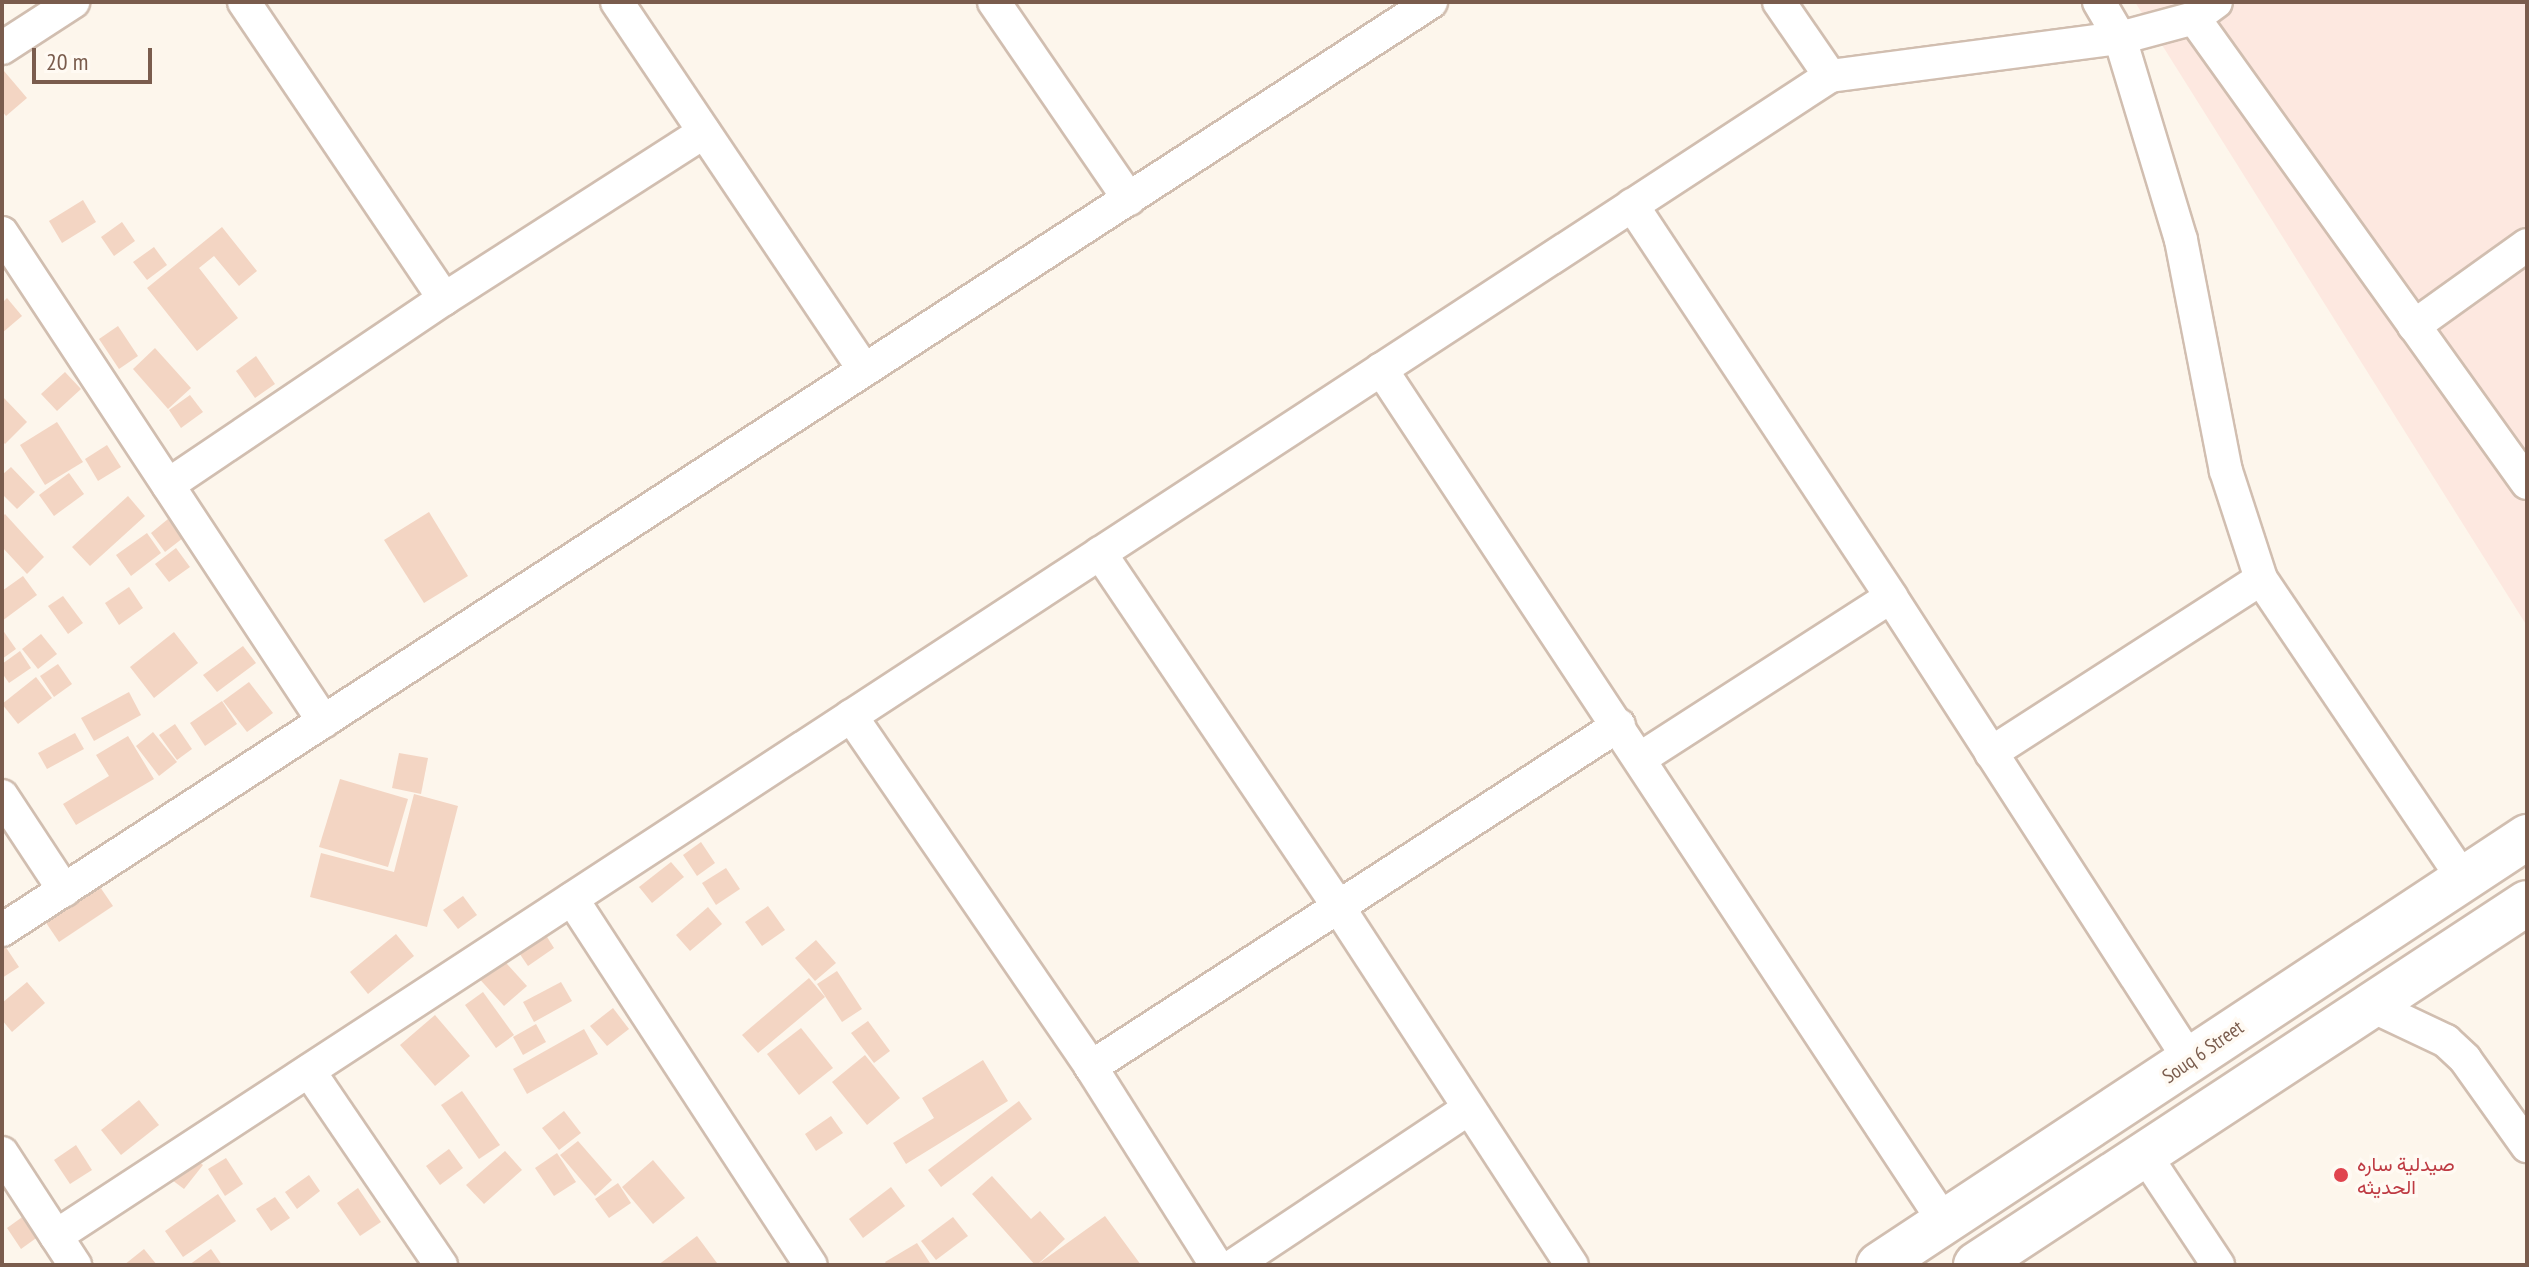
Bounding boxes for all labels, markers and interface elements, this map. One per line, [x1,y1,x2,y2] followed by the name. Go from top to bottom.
[36,32,156,82] scale bar
[46,46,88,77] text: 20 m
[2158,1015,2248,1089] street label: Souq 6 Street
[2357,1152,2455,1199] place label: صيدلية ساره الحديثه
[2332,1166,2350,1184] marker: صيدلية ساره الحديثه

